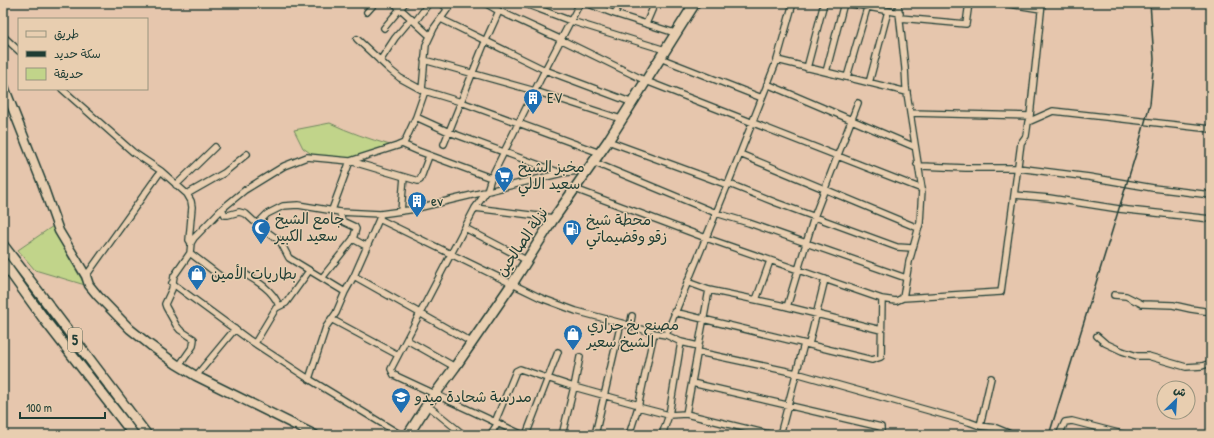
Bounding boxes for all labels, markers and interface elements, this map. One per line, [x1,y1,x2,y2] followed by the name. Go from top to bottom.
[18,18,148,90] legend
[54,25,79,42] text: طريق
[54,45,101,62] text: سكة حديد
[54,65,83,82] text: حديقة
[522,87,544,115] building icon: EV
[547,87,563,108] place label: EV
[518,156,585,197] place label: مخبز الشيخ سعيد الالي
[493,165,515,193] supermarket icon: مخبز الشيخ سعيد الالي
[406,190,428,218] building icon: ev
[431,190,443,211] place label: ev
[491,203,553,281] street label: نزلة الصالحين
[273,208,344,246] place label: جامع الشيخ سعيد الكبير
[586,209,667,250] place label: محطة شيخ زقو وقضيماتي
[250,217,272,245] mosque icon: جامع الشيخ سعيد الكبير
[561,218,583,246] fuel station icon: محطة شيخ زقو وقضيماتي
[186,263,208,291] shop icon: بطاريات الأمين
[211,263,297,284] place label: بطاريات الأمين
[585,314,679,352] place label: مصنع بخ حراري الشيخ سعير
[562,323,584,351] shop icon: مصنع بخ حراري الشيخ سعير
[68,328,82,352] road number: 5
[1156,380,1196,420] north arrow
[1172,382,1189,400] text: ش
[390,386,412,414] school or university icon: مدرسة شحادة ميدو
[414,386,532,407] place label: مدرسة شحادة ميدو
[20,394,105,420] scale bar
[26,399,52,416] text: 100 m

